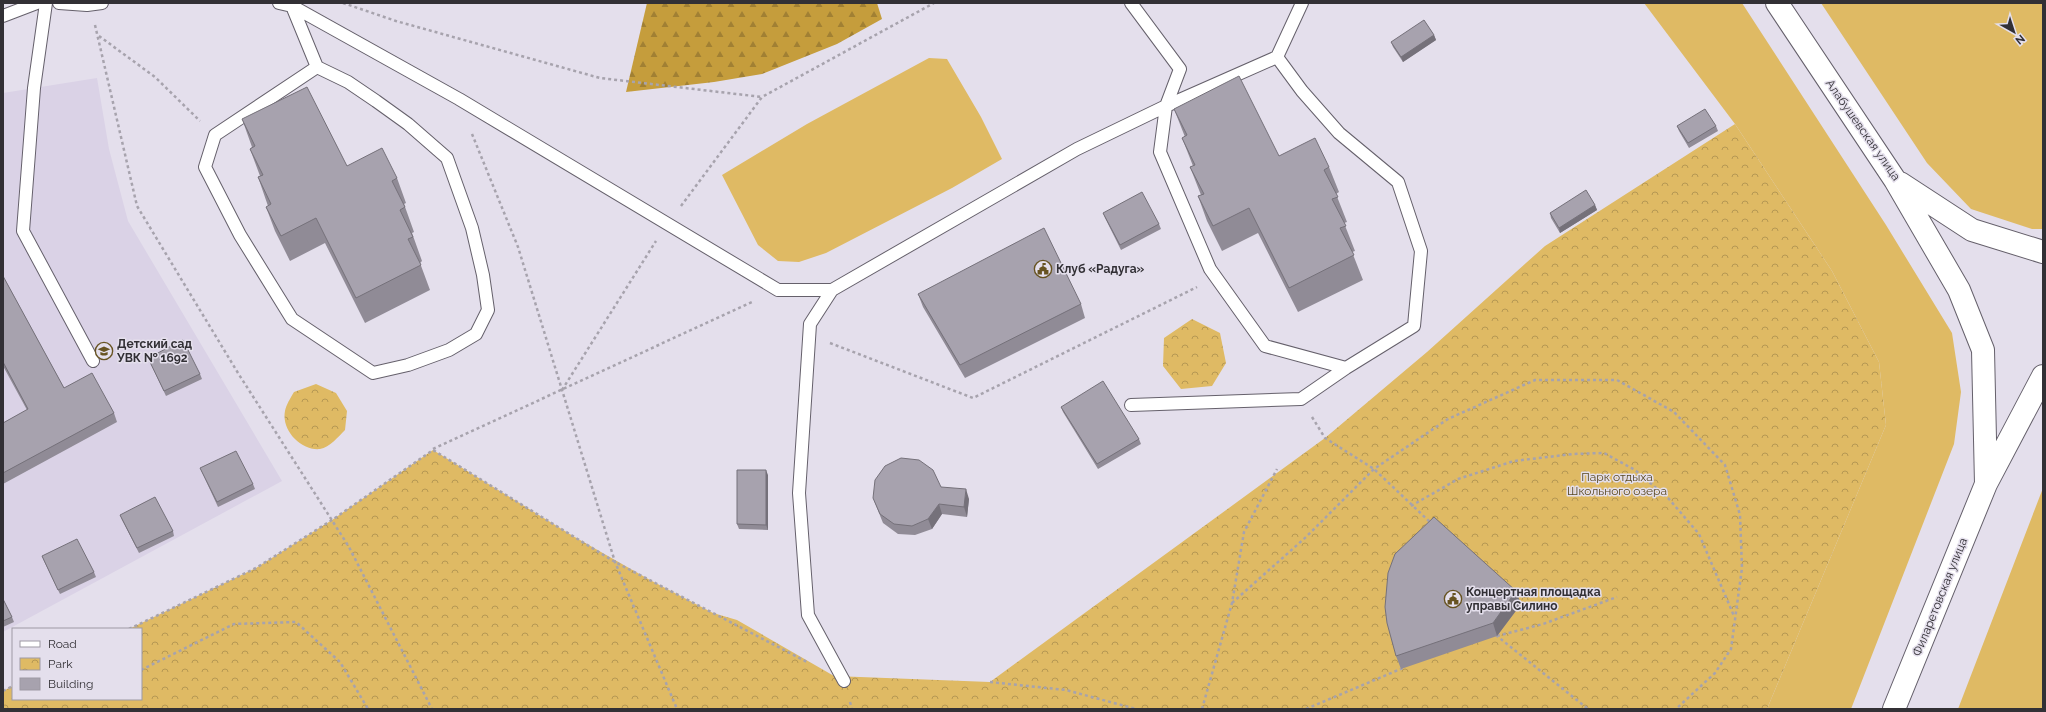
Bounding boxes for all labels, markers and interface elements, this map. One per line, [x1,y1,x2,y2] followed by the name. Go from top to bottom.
[1994,12,2034,52] north arrow
[2013,32,2027,47] text: N
[1823,77,1903,183] street label: Алабушевская улица
[1033,259,1053,279] public building icon: Клуб «Радуга»
[1056,262,1145,276] place label: Клуб «Радуга»
[116,337,192,365] place label: Детский сад УВК № 1692
[94,341,114,361] school or university icon: Детский сад УВК № 1692
[1567,470,1667,498] park label: Парк отдыха Школьного озера
[1910,536,1970,658] street label: Филаретовская улица
[1466,585,1601,613] place label: Концертная площадка управы Силино
[1443,589,1463,609] public building icon: Концертная площадка управы Силино
[12,628,142,700] legend
[48,637,77,651] text: Road
[48,657,73,671] text: Park
[48,677,94,691] text: Building

